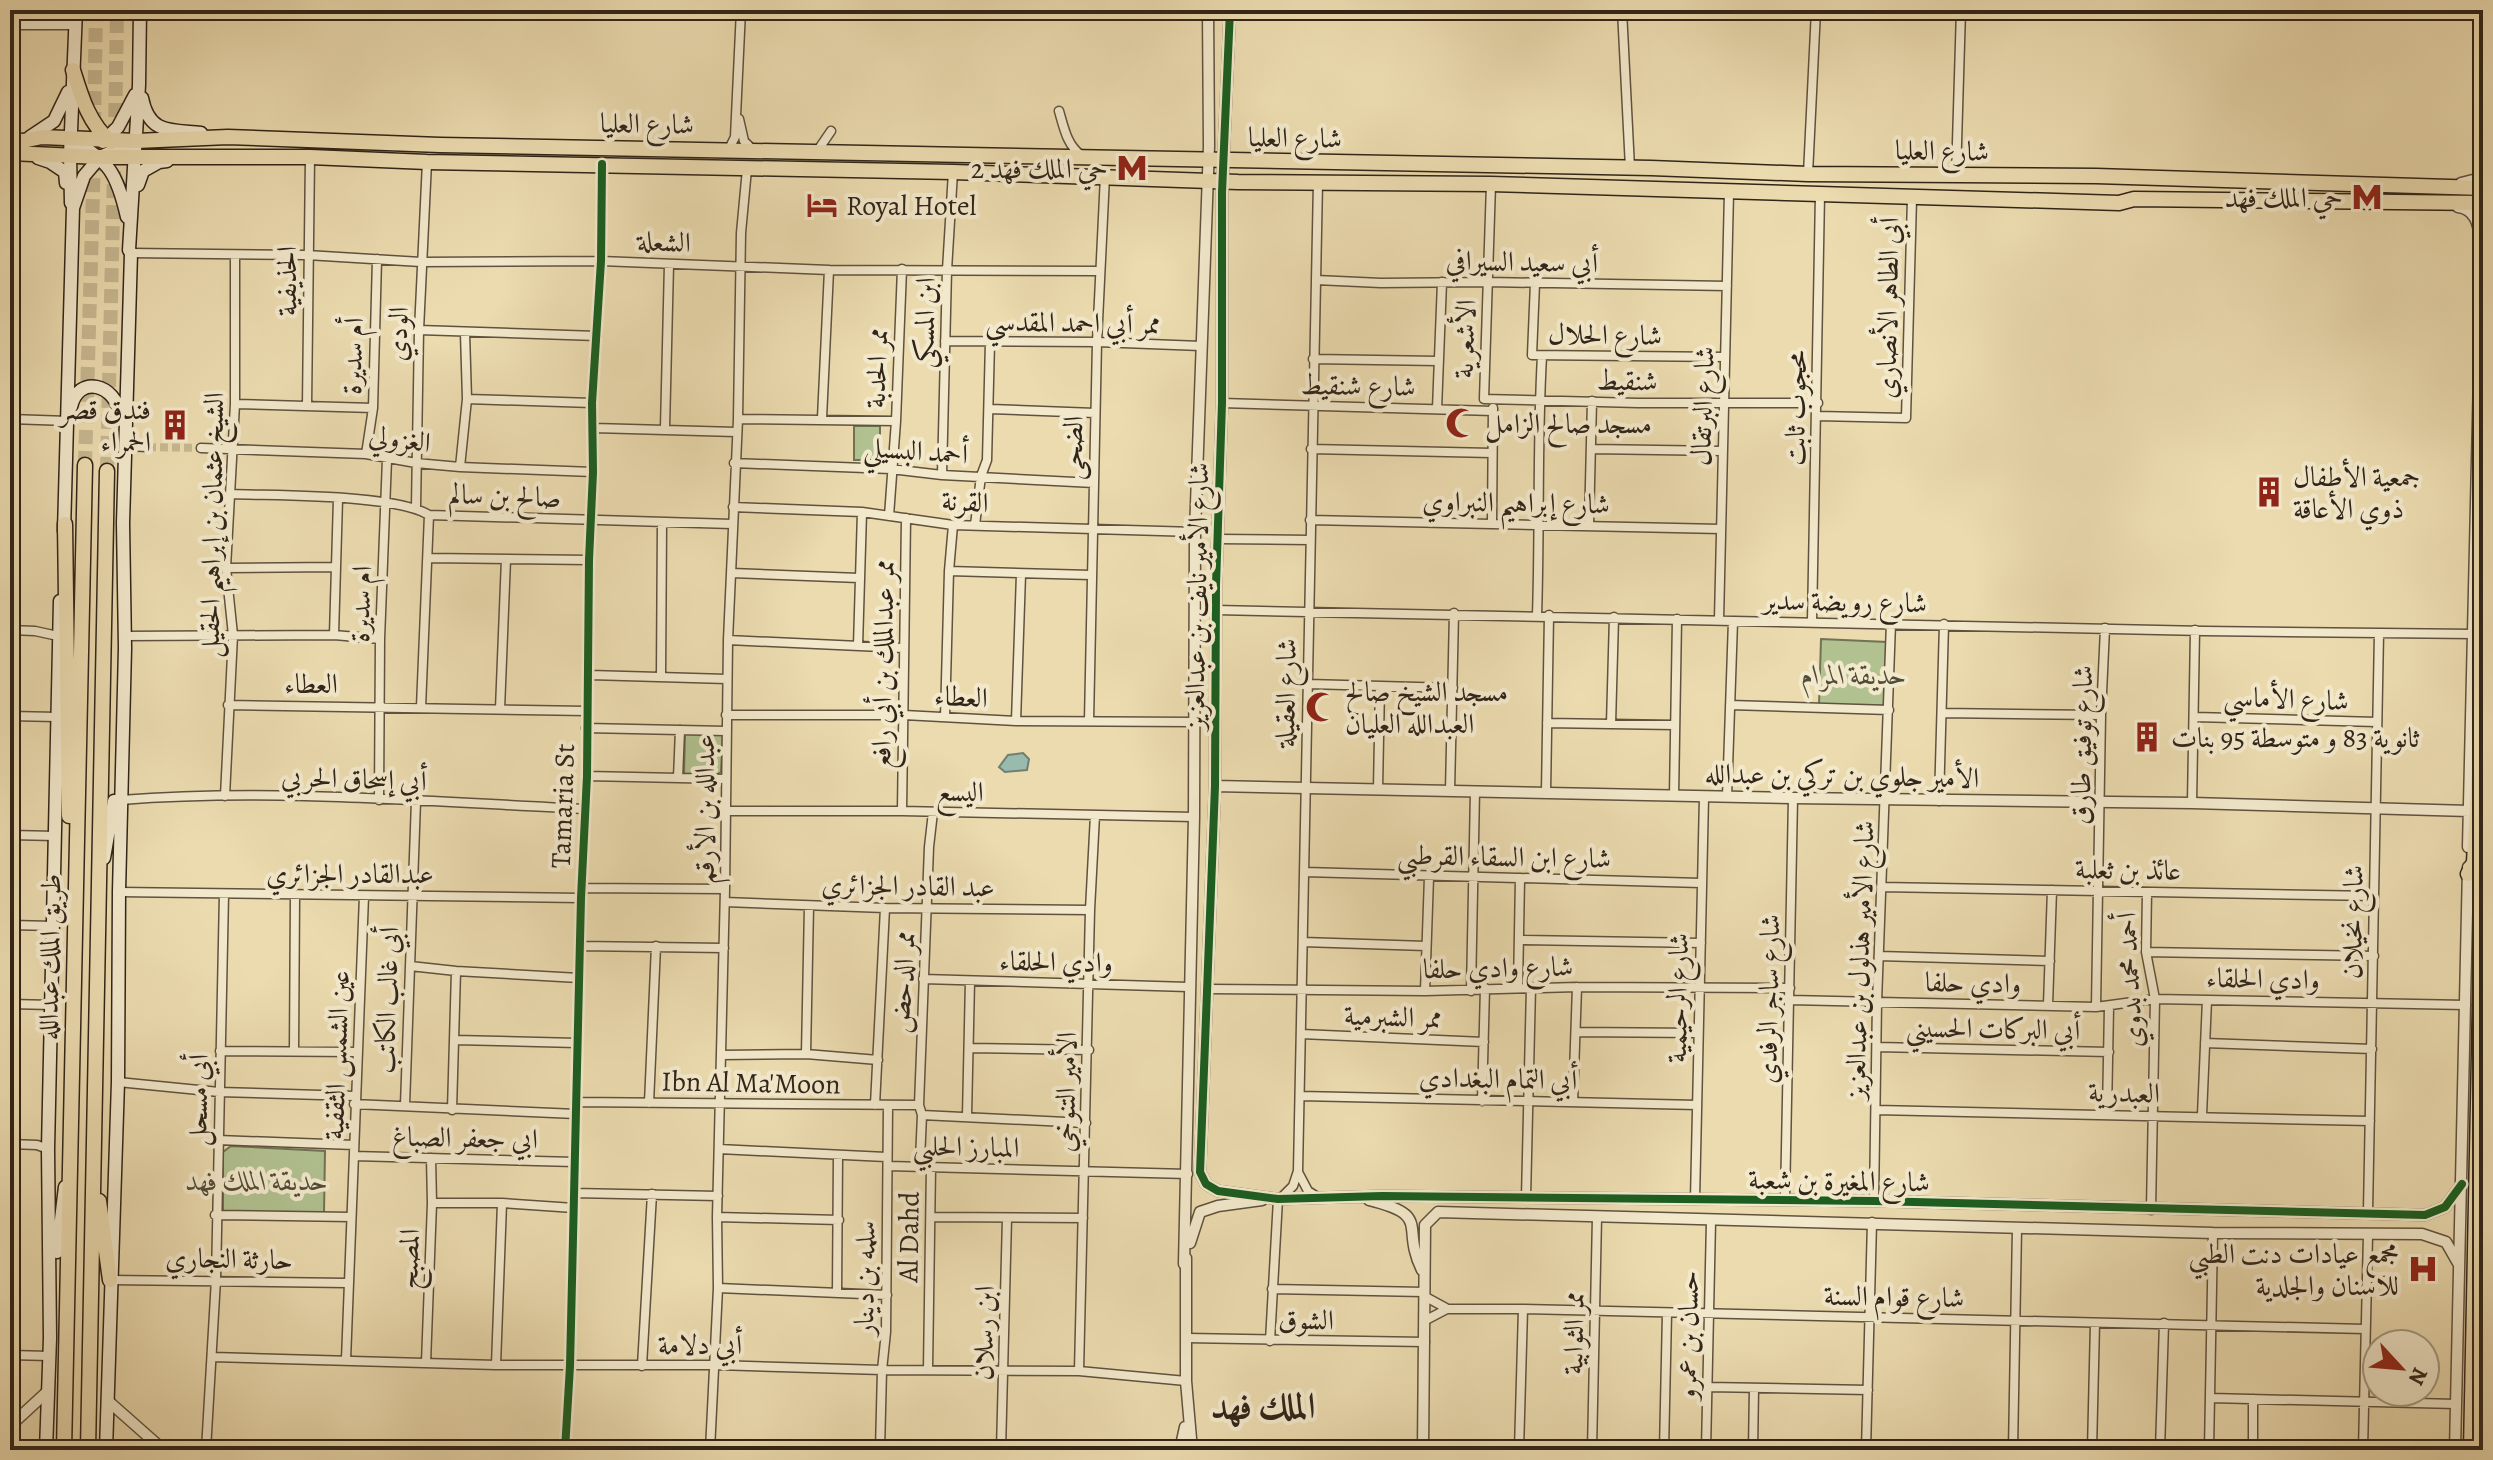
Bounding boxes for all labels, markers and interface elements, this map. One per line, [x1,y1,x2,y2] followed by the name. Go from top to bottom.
[600,104,694,148] street label: شارع العليا
[1248,118,1342,162] street label: شارع العليا
[1895,131,1989,175] street label: شارع العليا
[971,150,1108,191] place label: حي الملك فهد 2
[1115,151,1149,185] metro station icon: حي الملك فهد 2
[2225,179,2343,220] place label: حي الملك فهد
[2350,180,2384,214] metro station icon: حي الملك فهد
[846,187,977,225] place label: Royal Hotel
[805,188,839,222] hotel icon: Royal Hotel
[1866,216,1912,399] street label: أبي الطاهر الأنصاري
[634,222,691,262] street label: الشعلة
[1445,241,1599,285] street label: أبي سعيد السيرافي
[268,246,306,316] street label: الحذيفية
[905,277,951,369] street label: ابن المسكي
[1445,299,1485,379] street label: الأشعرية
[985,301,1161,351] street label: ممر أبي احمد المقدسي
[378,306,421,362] street label: الودي
[1548,315,1662,359] street label: شارع الحلال
[332,316,378,396] street label: أم سديرة
[857,327,897,409] street label: ممر الحدبة
[1682,346,1728,467] street label: شارع البرتقال
[1776,350,1816,466] street label: محجوب ثابت
[1596,361,1658,401] street label: شنقيط
[1300,366,1416,410] street label: شارع شنقيط
[57,391,151,461] place label: فندق قصر الحمراء
[191,392,241,658] street label: الشيخ عثمان بن إبراهيم الحقيل
[1485,405,1652,448] place label: مسجد صالح الزامل
[1444,406,1478,440] mosque icon: مسجد صالح الزامل
[158,408,192,442] building icon: فندق قصر الحمراء
[1053,415,1093,481] street label: الضحى
[366,416,433,465] street label: الغزولي
[862,427,970,481] street label: أحمد البسيلي
[2293,458,2421,531] place label: جمعية الأطفال ذوي الأعاقة
[1176,462,1222,733] street label: شارع الأمير نايف بن عبدالعزيز
[448,475,562,522] street label: صالح بن سالم
[2252,475,2286,509] building icon: جمعية الأطفال ذوي الأعاقة
[940,482,989,522] street label: القرنة
[1422,482,1610,532] street label: شارع إبراهيم النبراوي
[861,559,910,769] street label: ممر عبدالملك بن أبي رافع
[341,565,386,643] street label: ام سديرة
[1760,582,1927,626] street label: شارع رويضة سدير
[1266,638,1310,750] street label: شارع العقيلة
[1801,656,1907,699] park label: حديقة المرام
[284,665,338,703] street label: العطاء
[2062,665,2106,825] street label: شارع توفيق طارق
[1345,673,1508,743] place label: مسجد الشيخ صالح العبدالله العليان
[933,677,989,717] street label: العطاء
[2222,678,2349,727] street label: شارع الأماسي
[1304,690,1338,724] mosque icon: مسجد الشيخ صالح العبدالله العليان
[2171,719,2420,757] place label: ثانوية 83 و متوسطة 95 بنات
[2130,720,2164,754] building icon: ثانوية 83 و متوسطة 95 بنات
[686,734,731,884] street label: عبدالله بن الأرقم
[542,743,584,869] street label: Tamaria St
[1704,755,1980,800] street label: الأمير جلوي بن تركي بن عبدالله
[280,756,428,804] street label: أبي إسحاق الحربي
[936,773,984,817] street label: اليسع
[1836,820,1888,1103] street label: شارع الأمير هذلول بن عبدالعزيز
[1396,836,1611,885] street label: شارع ابن السقاء القرطبي
[2075,850,2181,890] street label: عائذ بن ثعلبة
[266,855,434,896] street label: عبدالقادر الجزائري
[821,865,995,910] street label: عبد القادر الجزائري
[2333,865,2377,980] street label: شارع نخيلان
[30,873,70,1041] street label: طريق الملك عبدالله
[2106,911,2156,1049] street label: أحمد محمد بدوي
[1749,914,1793,1084] street label: شارع ساجر الرفدي
[364,926,412,1074] street label: أبي غالب الكاتب
[881,930,925,1034] street label: ممر الدحض
[1658,933,1702,1063] street label: شارع الرحيمية
[999,942,1113,985] street label: وادي الحلقاء
[1422,948,1574,992] street label: شارع وادي حلفا
[2206,959,2320,1002] street label: وادي الحلقاء
[1924,963,2021,1006] street label: وادي حلفا
[315,970,359,1141] street label: عين الشمس الثقفية
[1343,996,1443,1038] street label: ممر الشبرمية
[1905,1007,2081,1057] street label: أبي البركات الحسيني
[1046,1031,1089,1153] street label: الأمير التنوخي
[177,1053,221,1147] street label: أبي مسحل
[1418,1058,1578,1104] street label: أبي التمام البغدادي
[661,1062,841,1104] street label: Ibn Al Ma'Moon
[2088,1073,2160,1113] street label: العبدرية
[392,1118,538,1162] street label: ابي جعفر الصباغ
[912,1127,1020,1174] street label: المبارز الحلبي
[1748,1160,1930,1206] street label: شارع المغيرة بن شعبة
[186,1162,328,1200] park label: حديقة الملك فهد
[889,1190,929,1284] street label: Al Dahd
[845,1220,885,1339] street label: سلمه بن دينار
[389,1228,434,1290] street label: المصبح
[2188,1235,2399,1305] place label: مجمع عيادات دنت الطبي للاسنان والجلدية
[165,1239,293,1282] street label: حارثة النجاري
[2406,1252,2440,1286] hospital icon: مجمع عيادات دنت الطبي للاسنان والجلدية
[1668,1270,1708,1403] street label: حسان بن عمرو
[1823,1277,1965,1322] street label: شارع قوام السنة
[964,1285,1004,1381] street label: ابن رسلان
[1554,1291,1594,1375] street label: ممر الثوابية
[1278,1301,1334,1339] street label: الشوق
[658,1325,743,1367] street label: أبي دلامة
[2361,1328,2441,1408] north arrow
[2401,1363,2435,1390] text: N
[1211,1381,1315,1430] district label: الملك فهد

